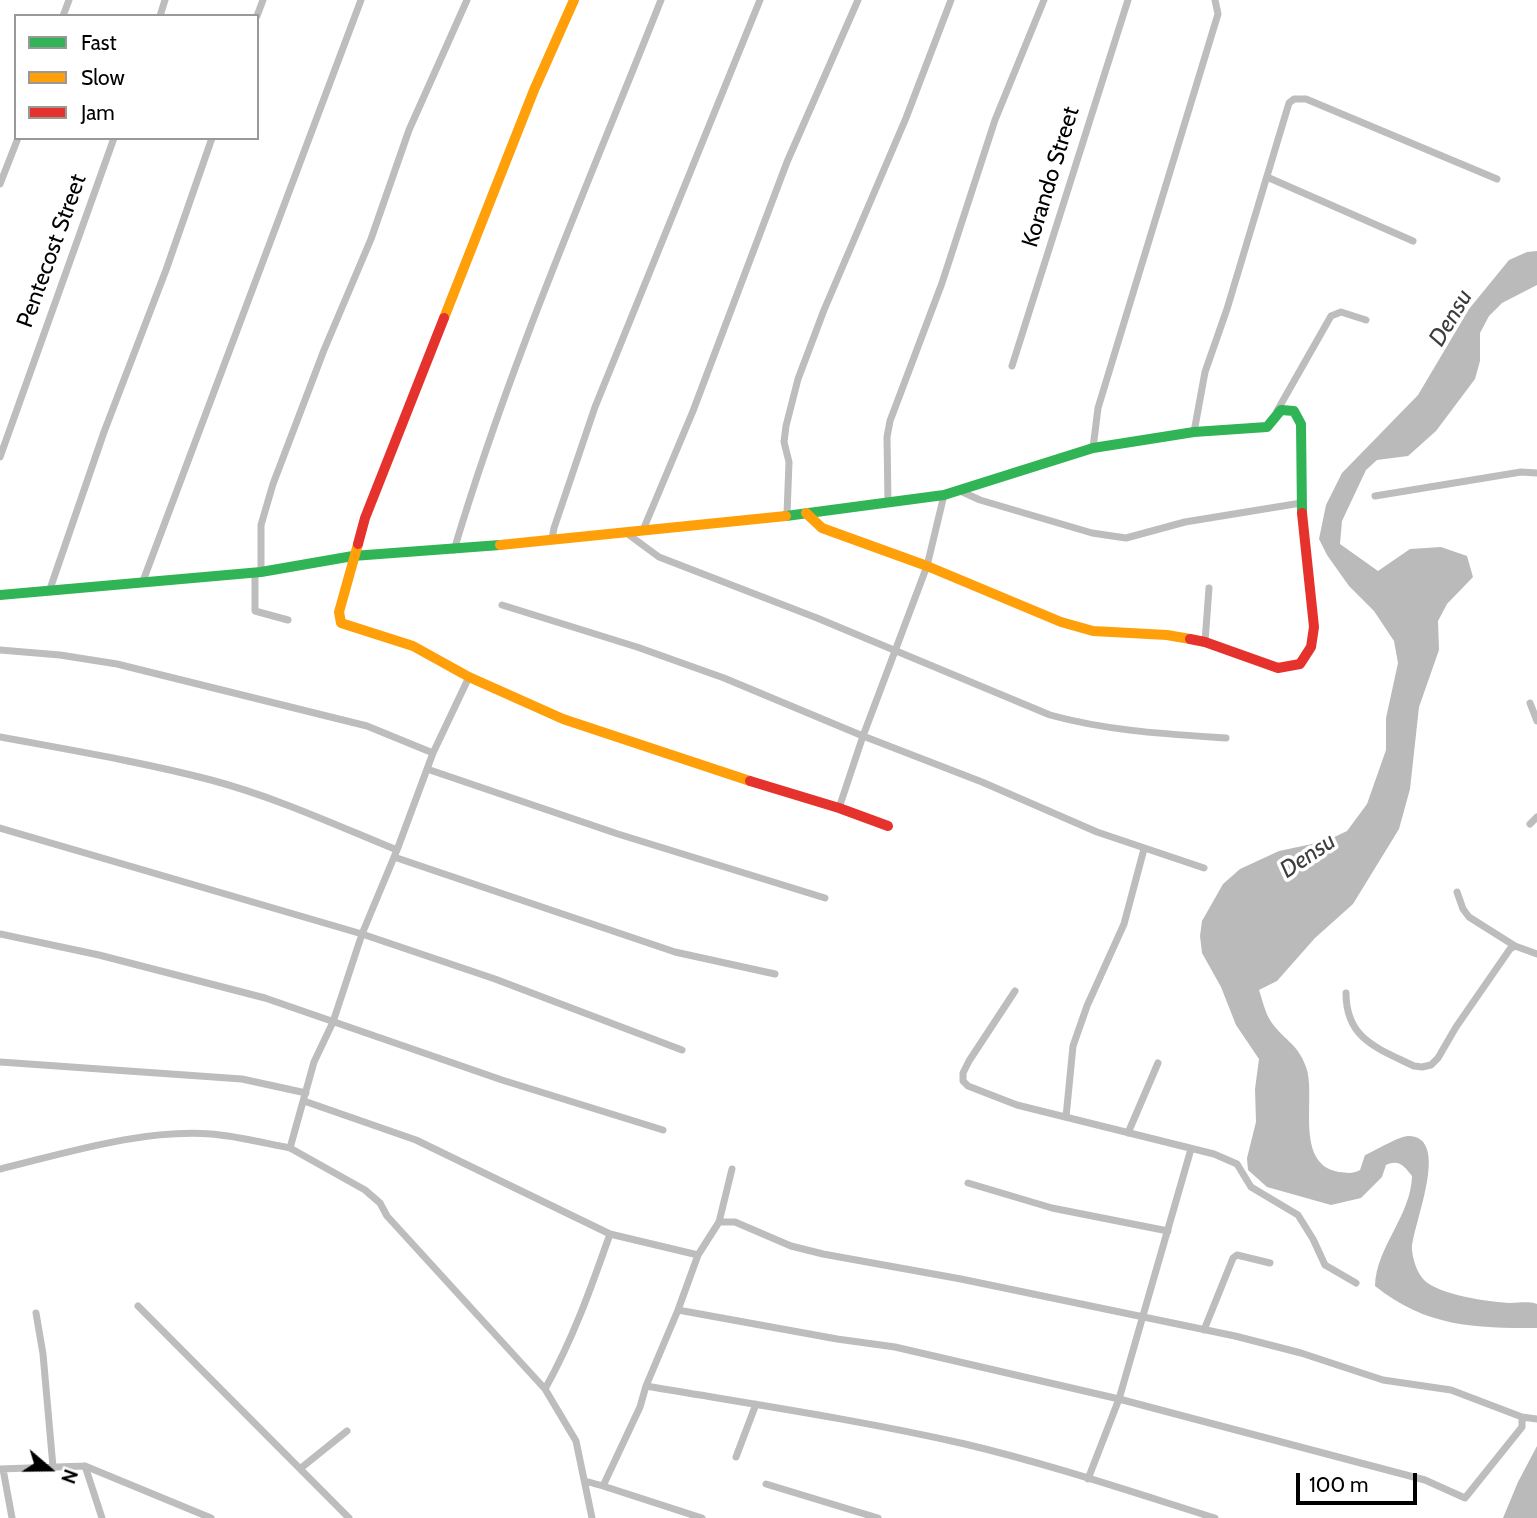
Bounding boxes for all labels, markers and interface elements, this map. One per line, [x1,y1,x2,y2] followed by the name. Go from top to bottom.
[14,14,259,140] legend
[81,30,117,55] text: Fast
[81,65,125,90] text: Slow
[81,100,115,125] text: Jam
[1017,103,1085,251] street label: Korando Street
[11,171,93,331] street label: Pentecost Street
[1423,285,1479,351] water label: Densu
[1275,827,1341,885] water label: Densu
[14,1434,84,1504] north arrow
[1299,1458,1420,1502] scale bar
[56,1466,82,1487] text: N
[1309,1472,1368,1497] text: 100 m

